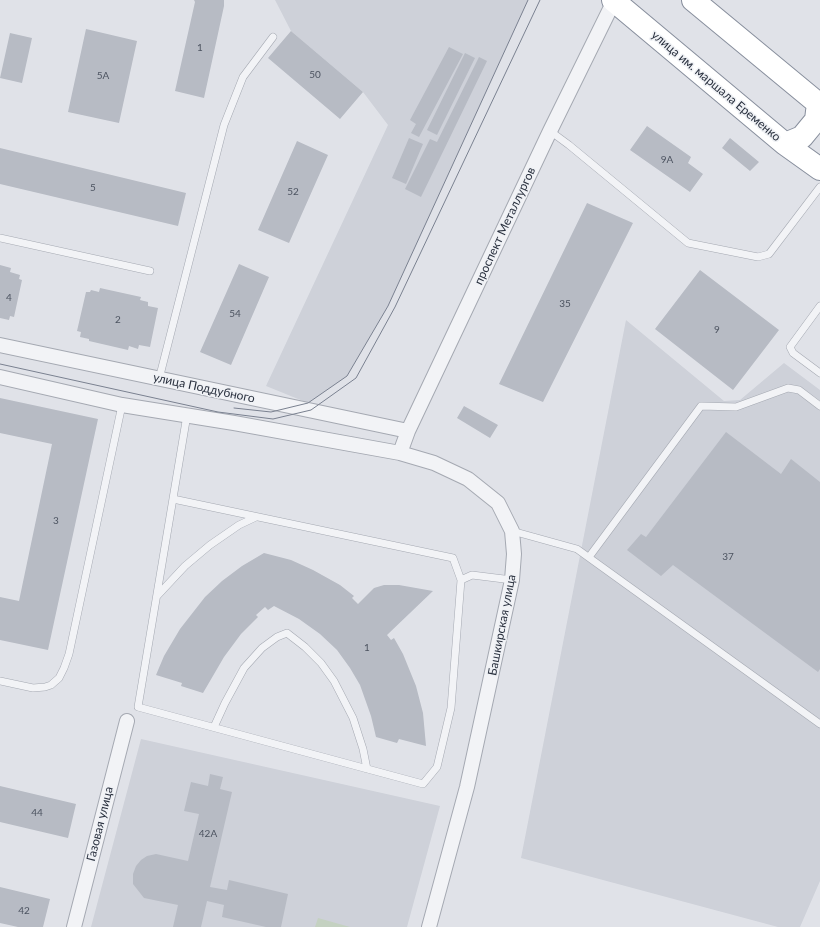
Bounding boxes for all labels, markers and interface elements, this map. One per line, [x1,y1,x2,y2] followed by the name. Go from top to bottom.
[648,28,784,144] street label: улица им. маршала Еременко
[197,42,203,54] house number: 1
[309,69,321,81] house number: 50
[97,70,109,82] house number: 5А
[661,154,673,166] house number: 9А
[471,165,539,287] street label: проспект Металлургов
[90,182,96,194] house number: 5
[287,186,299,198] house number: 52
[6,292,12,304] house number: 4
[559,298,571,310] house number: 35
[229,308,241,320] house number: 54
[115,314,121,326] house number: 2
[714,324,720,336] house number: 9
[152,370,256,406] street label: улица Поддубного
[53,515,59,527] house number: 3
[722,551,734,563] house number: 37
[485,573,519,677] street label: Башкирская улица
[364,642,370,654] house number: 1
[84,785,116,863] street label: Газовая улица
[31,807,43,819] house number: 44
[199,828,217,840] house number: 42А
[18,905,30,917] house number: 42

